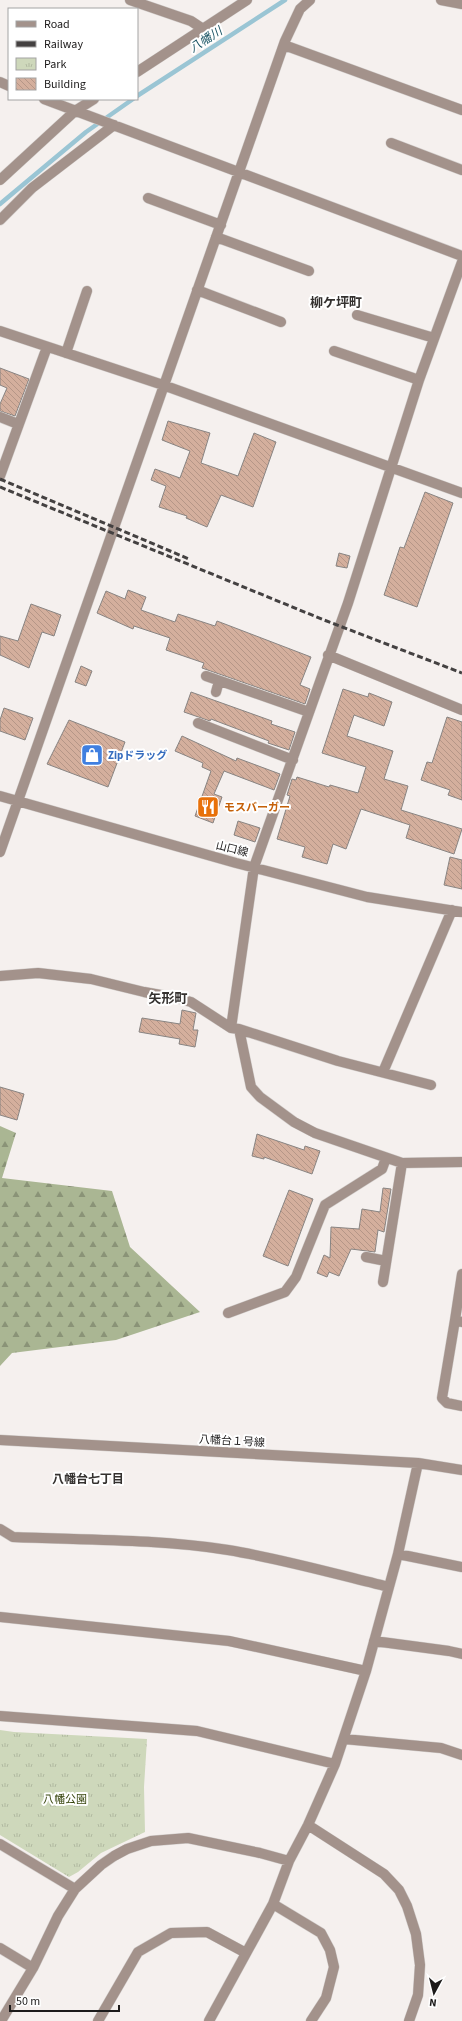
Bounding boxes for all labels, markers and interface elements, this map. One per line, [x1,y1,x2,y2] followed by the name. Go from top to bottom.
[8,8,138,100] legend
[44,16,70,33] text: Road
[186,22,227,57] water label: 八幡川
[44,36,83,53] text: Railway
[44,56,66,73] text: Park
[44,76,86,93] text: Building
[310,294,362,312] district label: 柳ケ坪町
[79,742,105,768] shop icon: Zipドラッグ
[108,748,167,763] place label: Zipドラッグ
[195,794,221,820] restaurant icon: モスバーガー
[224,800,290,815] place label: モスバーガー
[214,838,250,860] street label: 山口線
[148,990,188,1008] district label: 矢形町
[199,1432,265,1450] street label: 八幡台１号線
[52,1471,124,1488] district label: 八幡台七丁目
[43,1792,87,1807] park label: 八幡公園
[414,1973,454,2013] north arrow
[10,1987,119,2013] scale bar
[16,1993,40,2010] text: 50 m
[428,1995,437,2010] text: N

